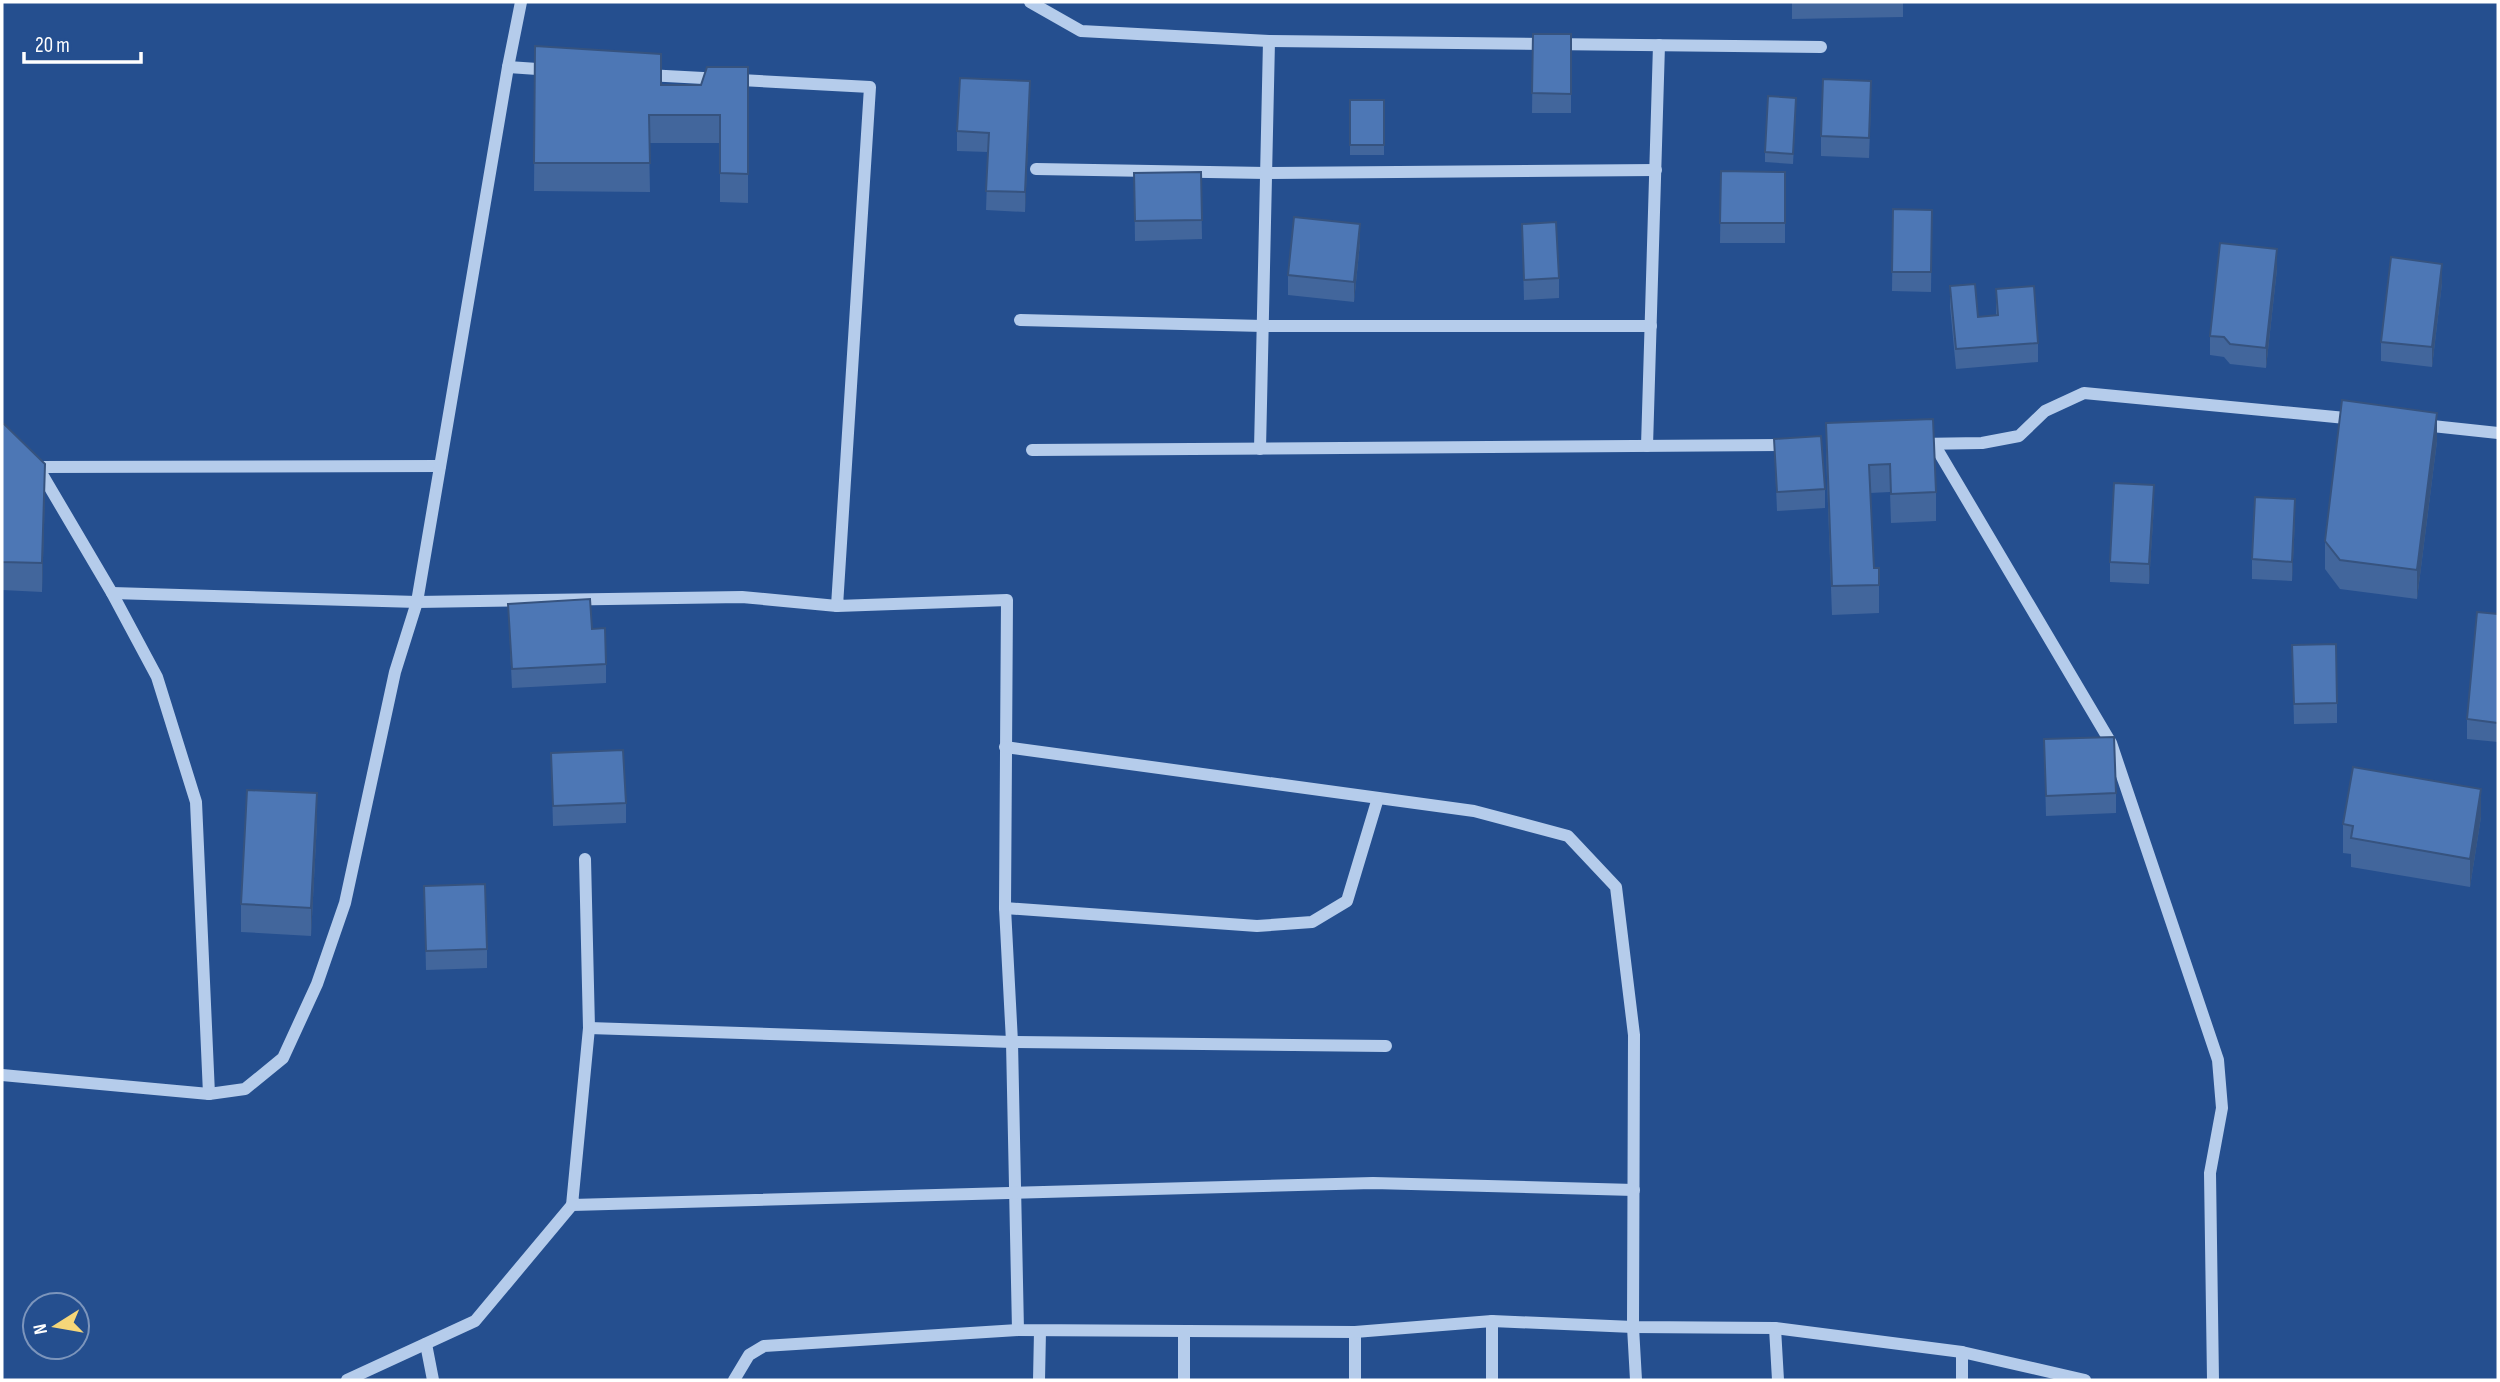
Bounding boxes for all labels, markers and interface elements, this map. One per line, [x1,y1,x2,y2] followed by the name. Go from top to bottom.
[24,21,142,65] scale bar
[35,33,70,58] text: 20 m
[21,1291,91,1361] north arrow
[29,1322,53,1336] text: N

